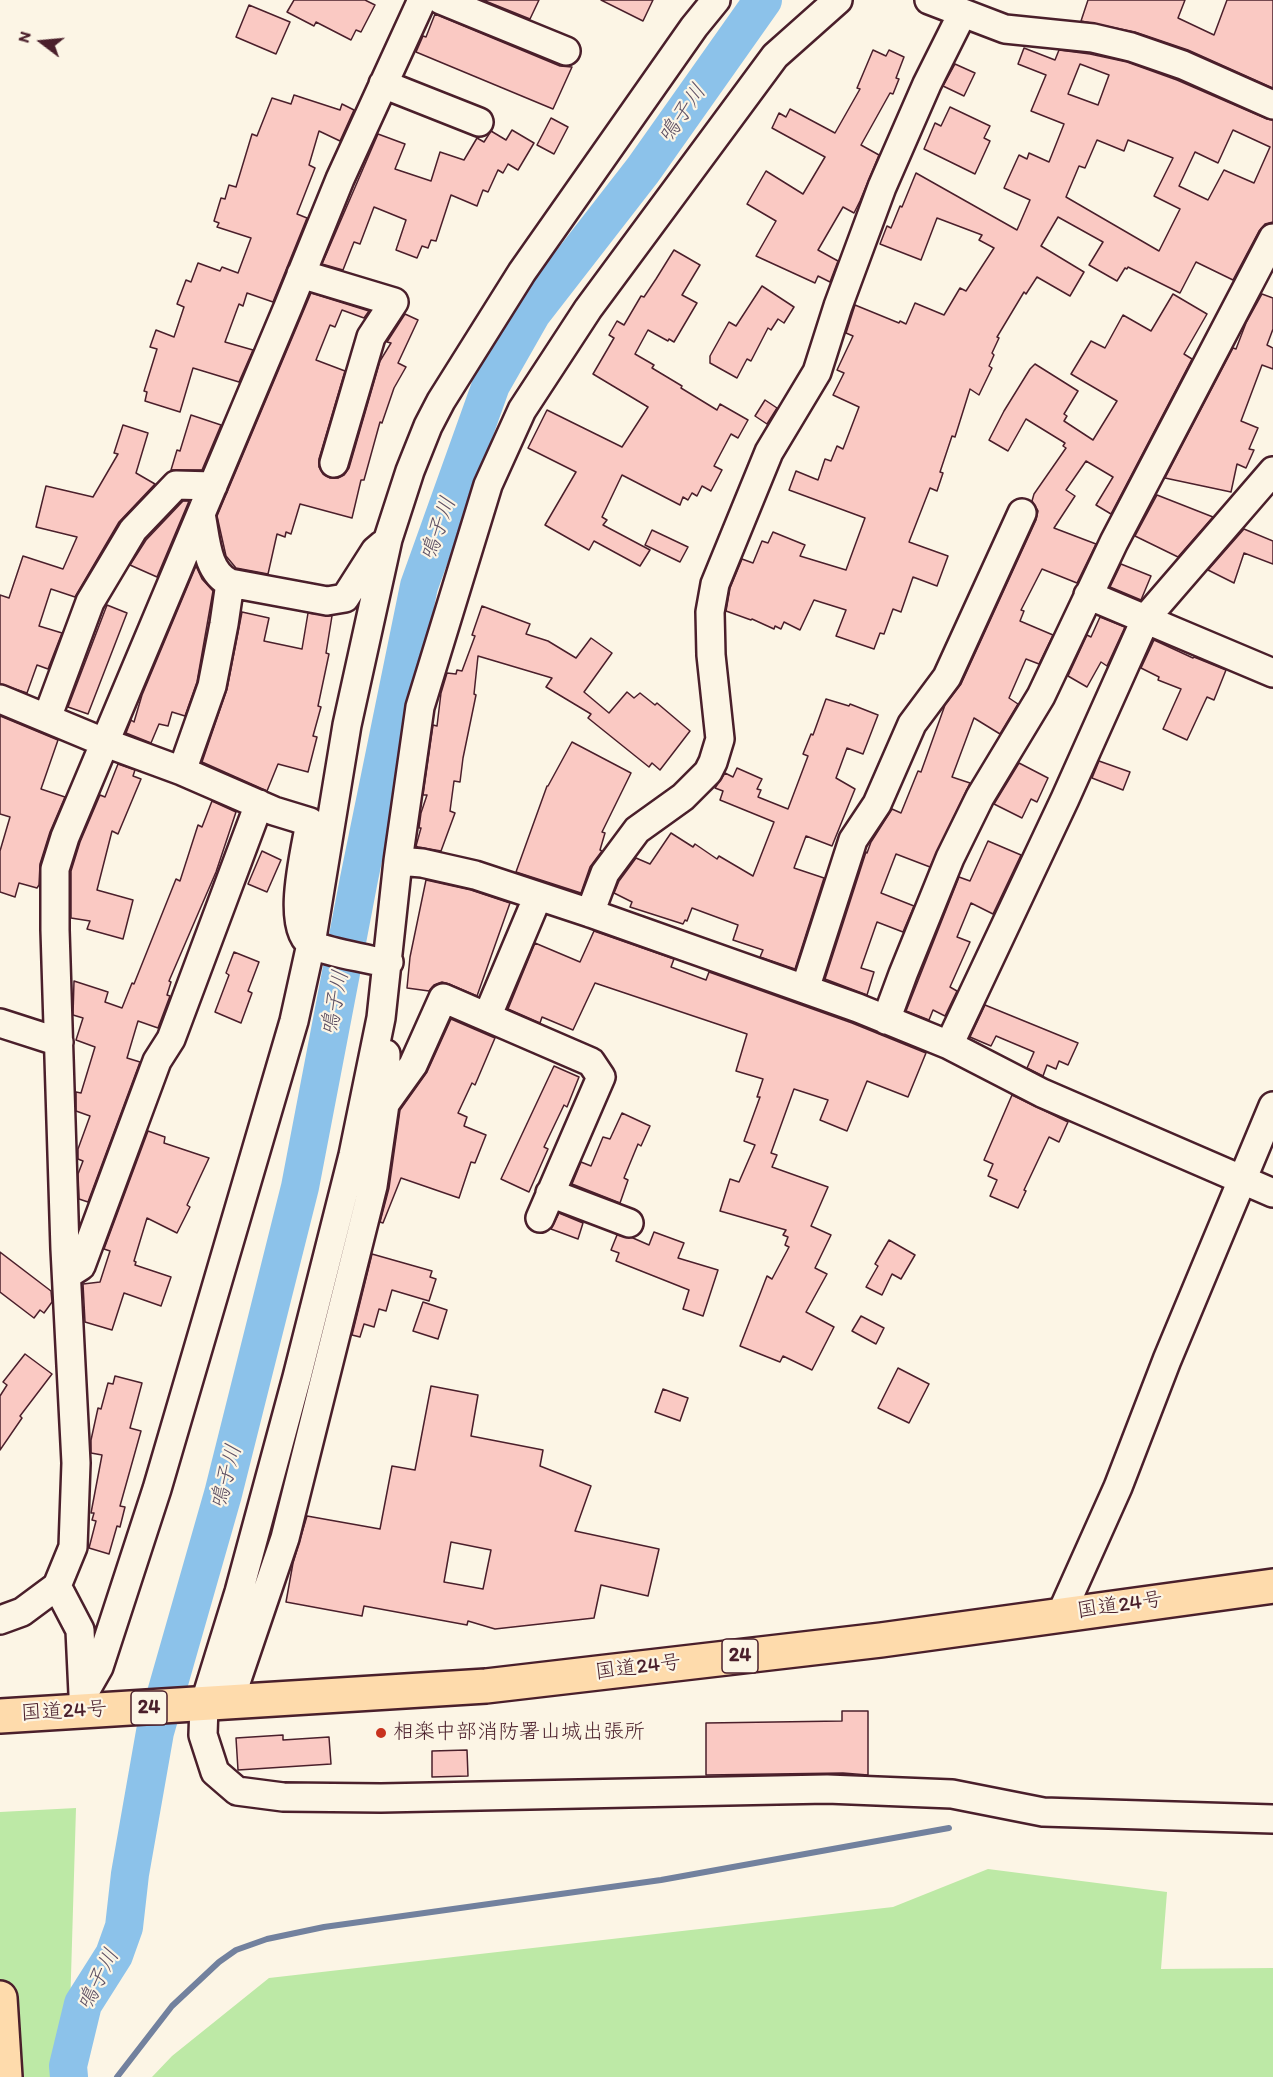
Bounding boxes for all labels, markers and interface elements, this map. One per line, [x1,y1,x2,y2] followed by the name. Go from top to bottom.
[12,12,72,72] north arrow
[14,29,35,45] text: N
[653,79,713,149] water label: 鳴子川
[415,493,463,565] water label: 鳴子川
[317,968,355,1038] water label: 鳴子川
[206,1442,248,1512] water label: 鳴子川
[1075,1587,1165,1625] street label: 国道24号
[722,1639,758,1673] road number: 24
[593,1650,683,1686] street label: 国道24号
[131,1691,167,1725] road number: 24
[20,1697,108,1727] street label: 国道24号
[393,1720,645,1746] place label: 相楽中部消防署山城出張所
[374,1726,388,1740] marker: 相楽中部消防署山城出張所
[72,1945,126,2015] water label: 鳴子川

